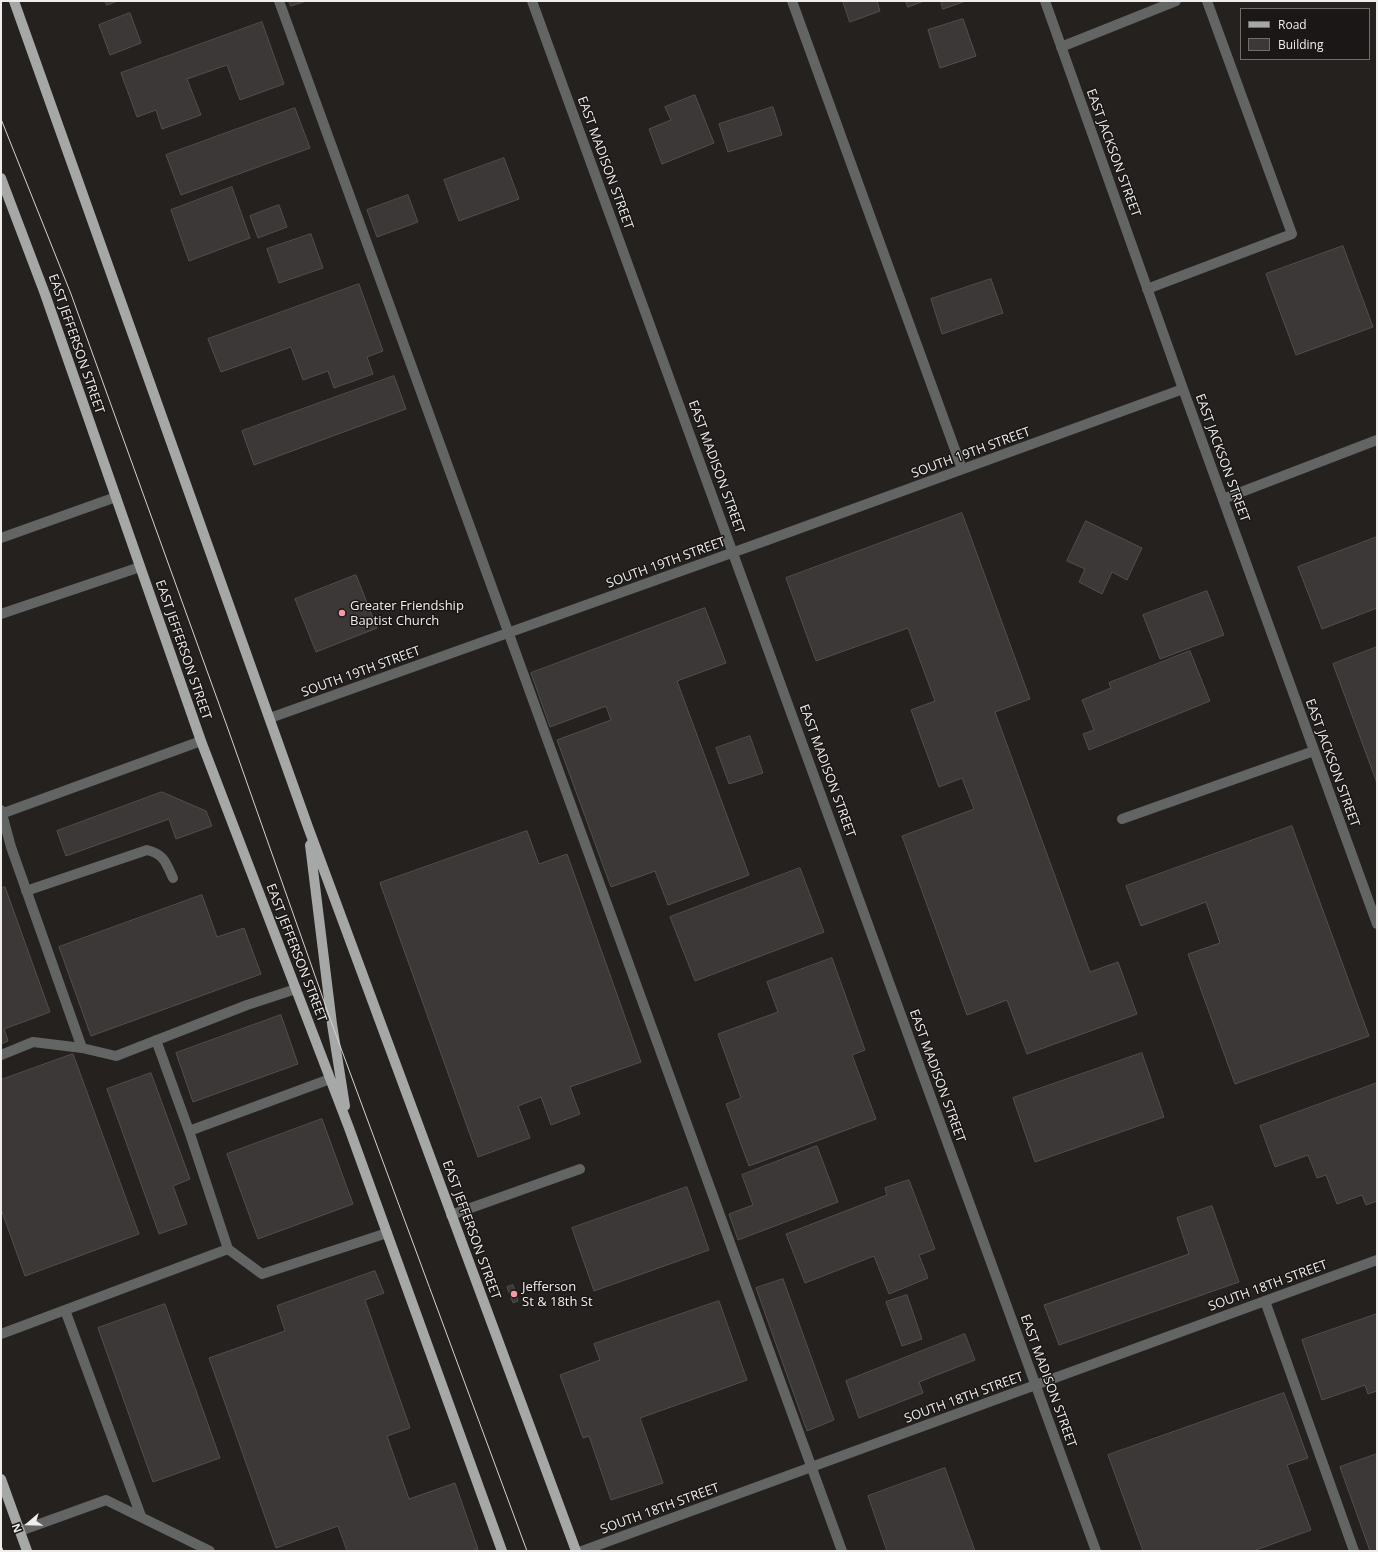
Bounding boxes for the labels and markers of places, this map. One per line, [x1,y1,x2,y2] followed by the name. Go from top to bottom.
[350,598,464,629] place label: Greater Friendship Baptist Church
[337,608,347,618] marker: Greater Friendship Baptist Church
[522,1279,593,1310] place label: Jefferson St & 18th St
[509,1289,519,1299] marker: Jefferson St & 18th St

